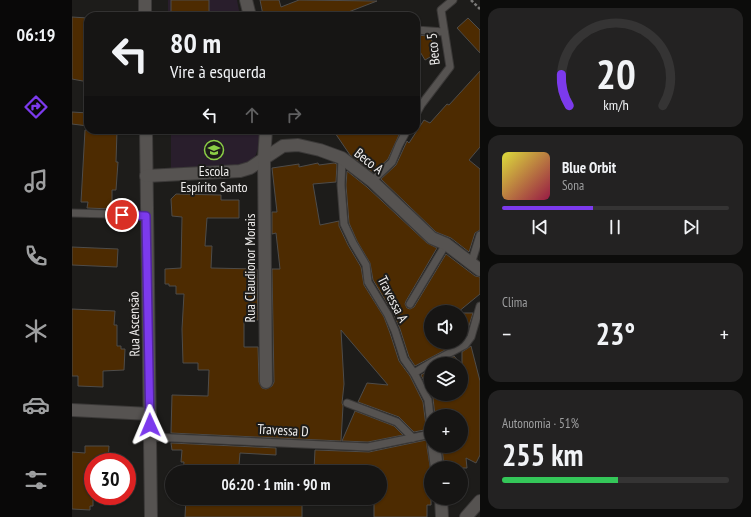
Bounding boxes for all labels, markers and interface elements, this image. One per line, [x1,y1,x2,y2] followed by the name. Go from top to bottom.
[17,23,55,46] text: 06:19
[170,24,221,61] text: 80 m
[104,28,156,80] icon: left
[422,32,444,66] street label: Beco 5
[596,46,635,99] text: 20
[170,60,266,83] text: Vire à esquerda
[22,93,50,121] icon: directions
[603,94,628,113] text: km/h
[199,104,221,126] icon: left
[241,104,263,126] icon: ahead
[283,104,305,126] icon: right
[203,139,225,161] school or university icon: Escola Espírito Santo
[351,144,388,178] street label: Beco A
[562,158,616,177] text: Blue Orbit
[180,162,248,196] place label: Escola Espírito Santo
[22,167,50,195] icon: music
[562,177,584,194] text: Sona
[105,198,139,232] pin
[111,204,133,226] icon: arrive
[241,213,259,323] street label: Rua Claudionor Morais
[529,216,551,238] icon: previous
[604,216,626,238] icon: pause
[680,216,702,238] icon: next
[22,242,50,270] icon: phone
[374,273,413,326] street label: Travessa A
[124,291,144,357] street label: Rua Ascensão
[502,294,527,311] text: Clima
[424,305,468,505] map controls
[424,305,468,349] button: sound
[596,314,635,353] text: 23°
[22,317,50,345] icon: climate
[502,320,511,348] text: −
[720,320,729,348] text: +
[424,357,468,401] button: layers
[22,391,50,419] icon: car
[129,404,171,446] position arrow
[424,409,468,453] button: +
[502,415,579,432] text: Autonomia · 51%
[257,420,309,440] street label: Travessa D
[502,435,583,474] text: 255 km
[84,453,136,505] speed limit sign: 30
[424,461,468,505] button: −
[22,466,50,494] icon: filters
[222,475,330,494] text: 06:20 · 1 min · 90 m

